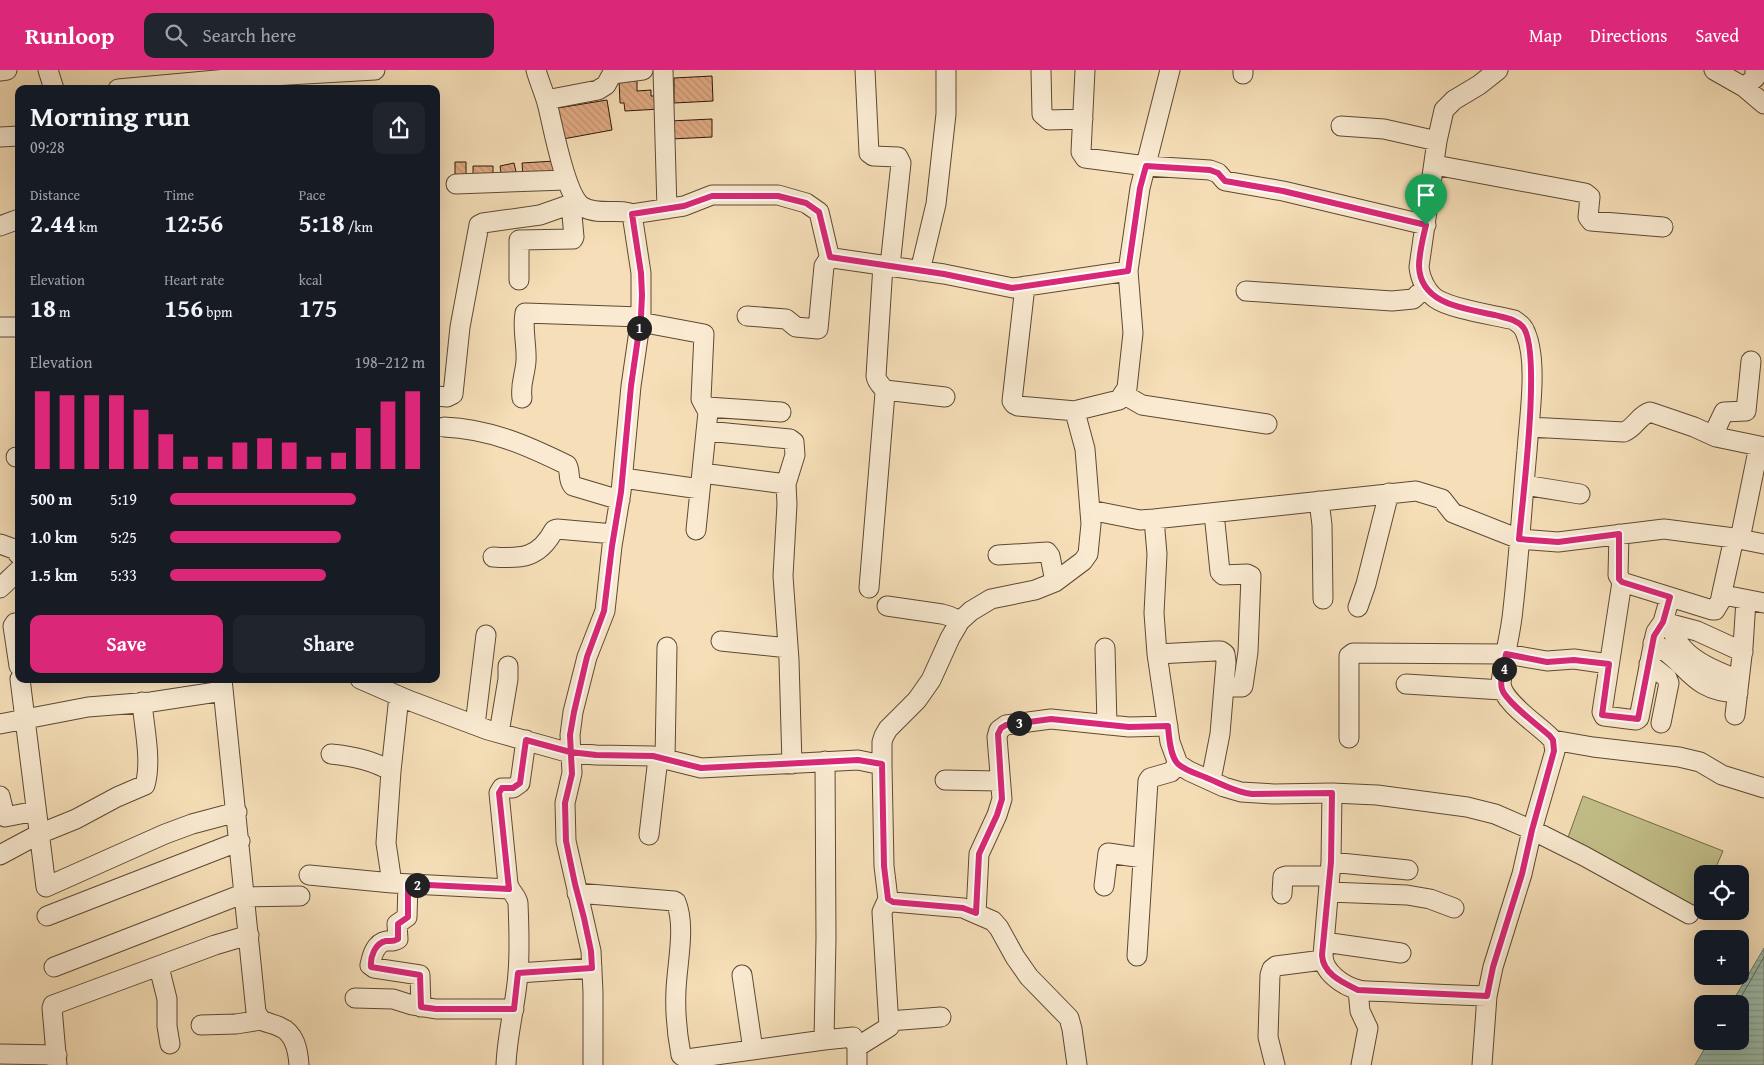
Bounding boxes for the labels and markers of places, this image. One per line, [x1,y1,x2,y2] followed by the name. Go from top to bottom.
[1405,174,1447,225] pin
[626,316,652,340] pin: 1
[1492,656,1516,682] pin: 4
[1006,710,1032,736] pin: 3
[404,872,430,898] pin: 2

